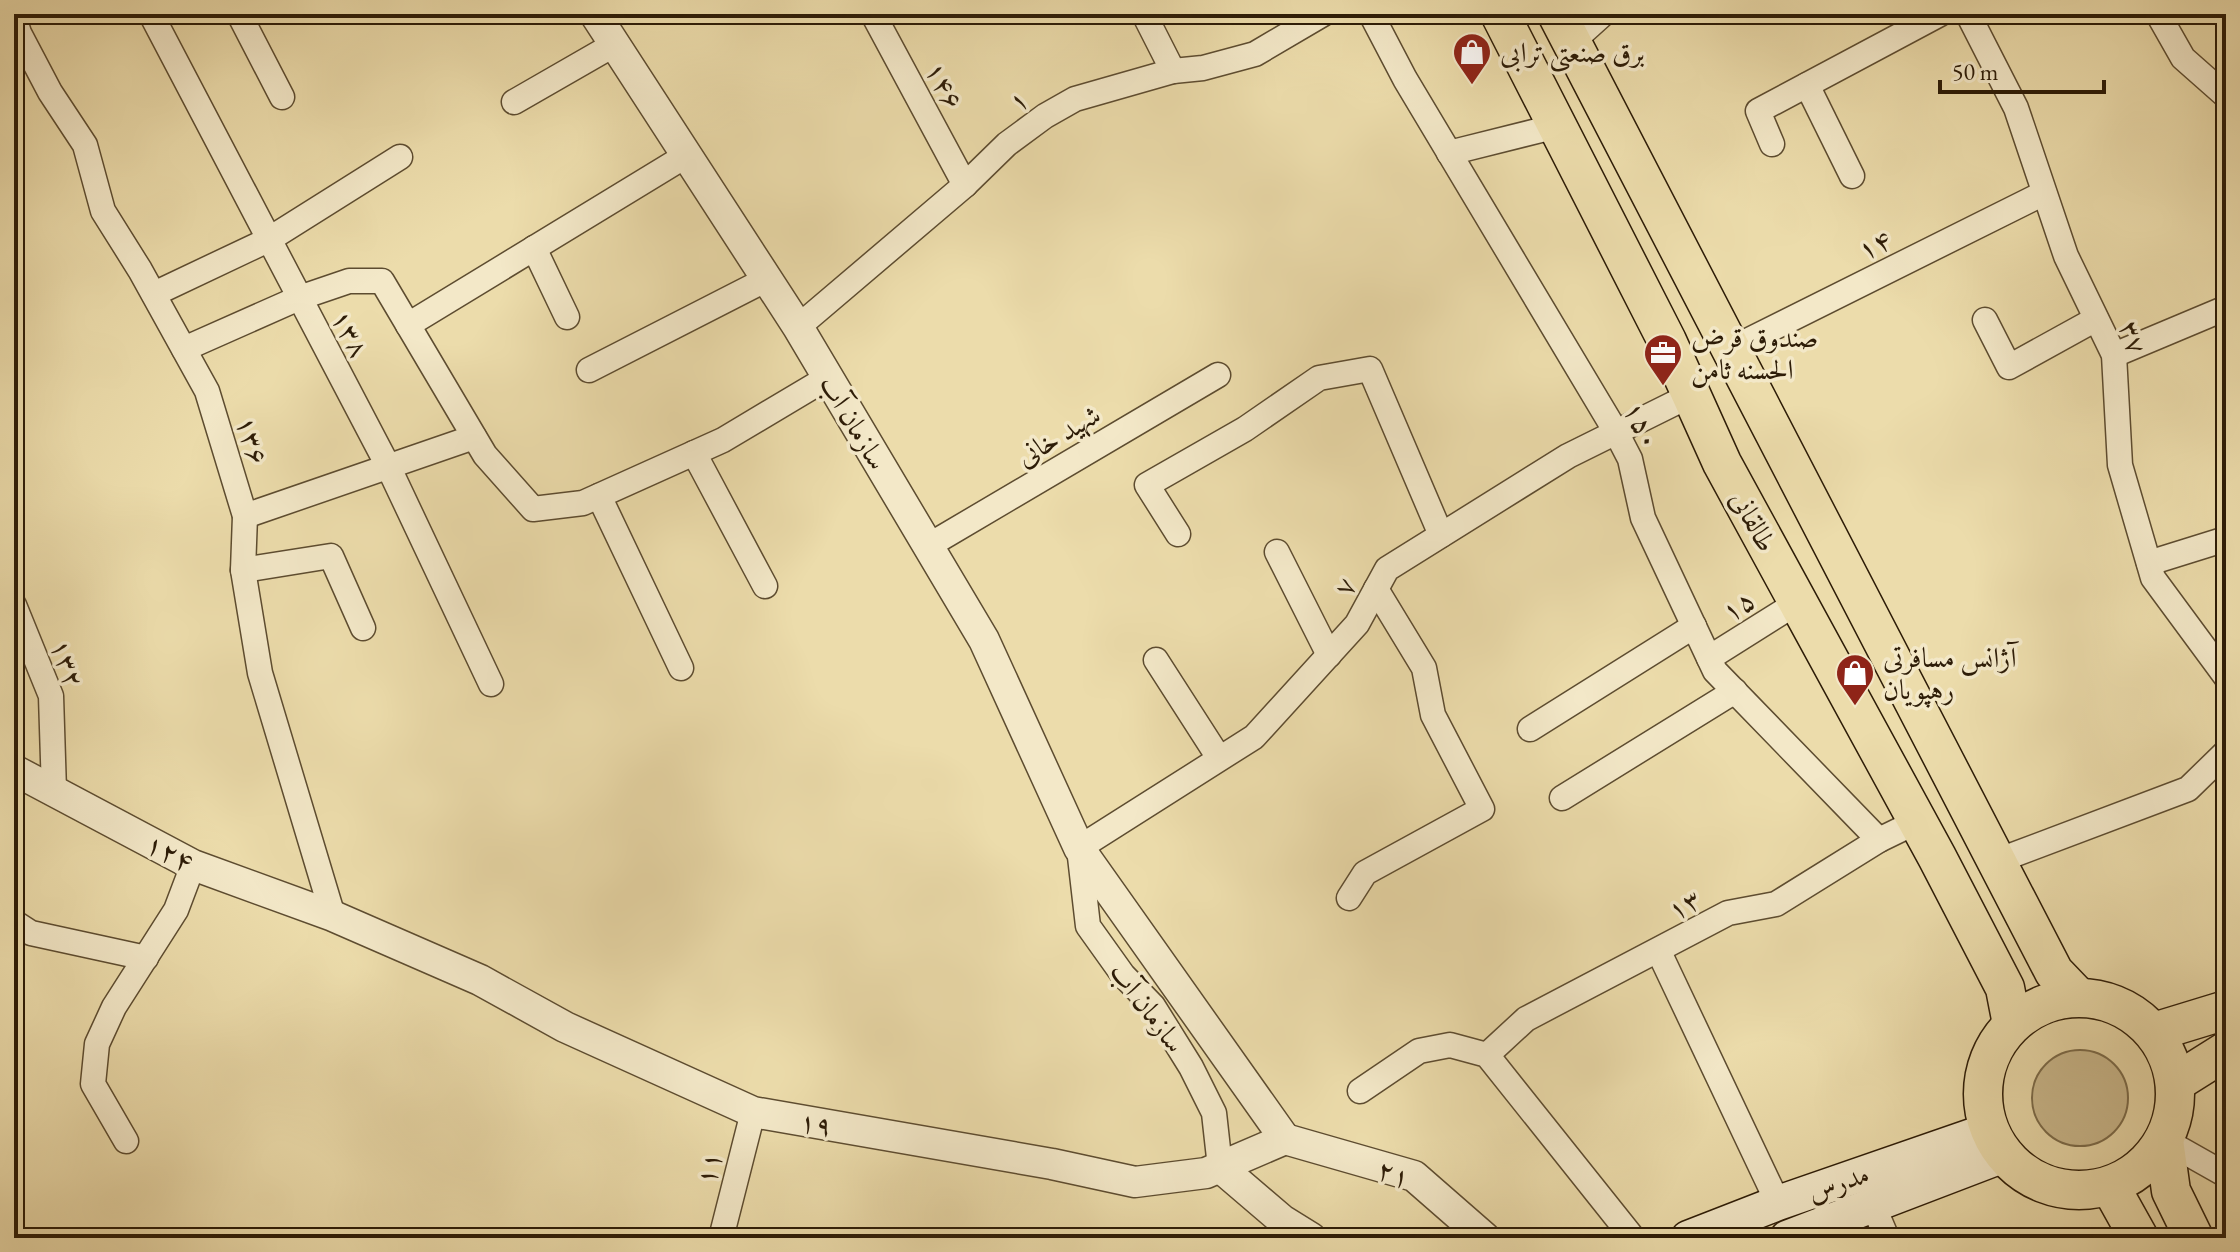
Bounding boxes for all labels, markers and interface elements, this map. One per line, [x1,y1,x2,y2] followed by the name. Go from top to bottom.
[1451,31,1493,86] shop icon: برق صنعتی ترابی
[1500,34,1644,73] place label: برق صنعتی ترابی
[1940,44,2104,94] scale bar
[918,55,972,115] street label: ۱۴۶
[1952,56,1999,87] text: 50 m
[1001,80,1035,120] street label: ۱
[1851,221,1897,267] street label: ۱۴
[324,303,378,363] street label: ۱۳۸
[2112,316,2156,358] street label: ۳۷
[1691,319,1818,388] place label: صندوق قرض الحسنه ثامن
[1642,332,1684,387] office icon: صندوق قرض الحسنه ثامن
[812,368,896,476] street label: سازمان آب
[1616,395,1670,455] street label: ۱۵۰
[1009,396,1107,475] street label: شهید خانی
[229,411,277,469] street label: ۱۳۶
[1723,484,1785,558] street label: طالقانی
[1324,570,1364,602] street label: ۷
[1715,581,1761,629] street label: ۱۵
[43,634,93,692] street label: ۱۳۲
[1883,639,2020,708] place label: آژانس مسافرتی رهپویان
[1834,652,1876,707] shop icon: آژانس مسافرتی رهپویان
[140,825,200,879] street label: ۱۲۴
[1661,880,1707,928] street label: ۱۳
[1102,954,1194,1060] street label: سازمان آب
[797,1102,835,1144] street label: ۱۹
[687,1148,729,1188] street label: ۱۱
[1372,1150,1416,1196] street label: ۲۱
[1802,1155,1874,1209] street label: مدرس

